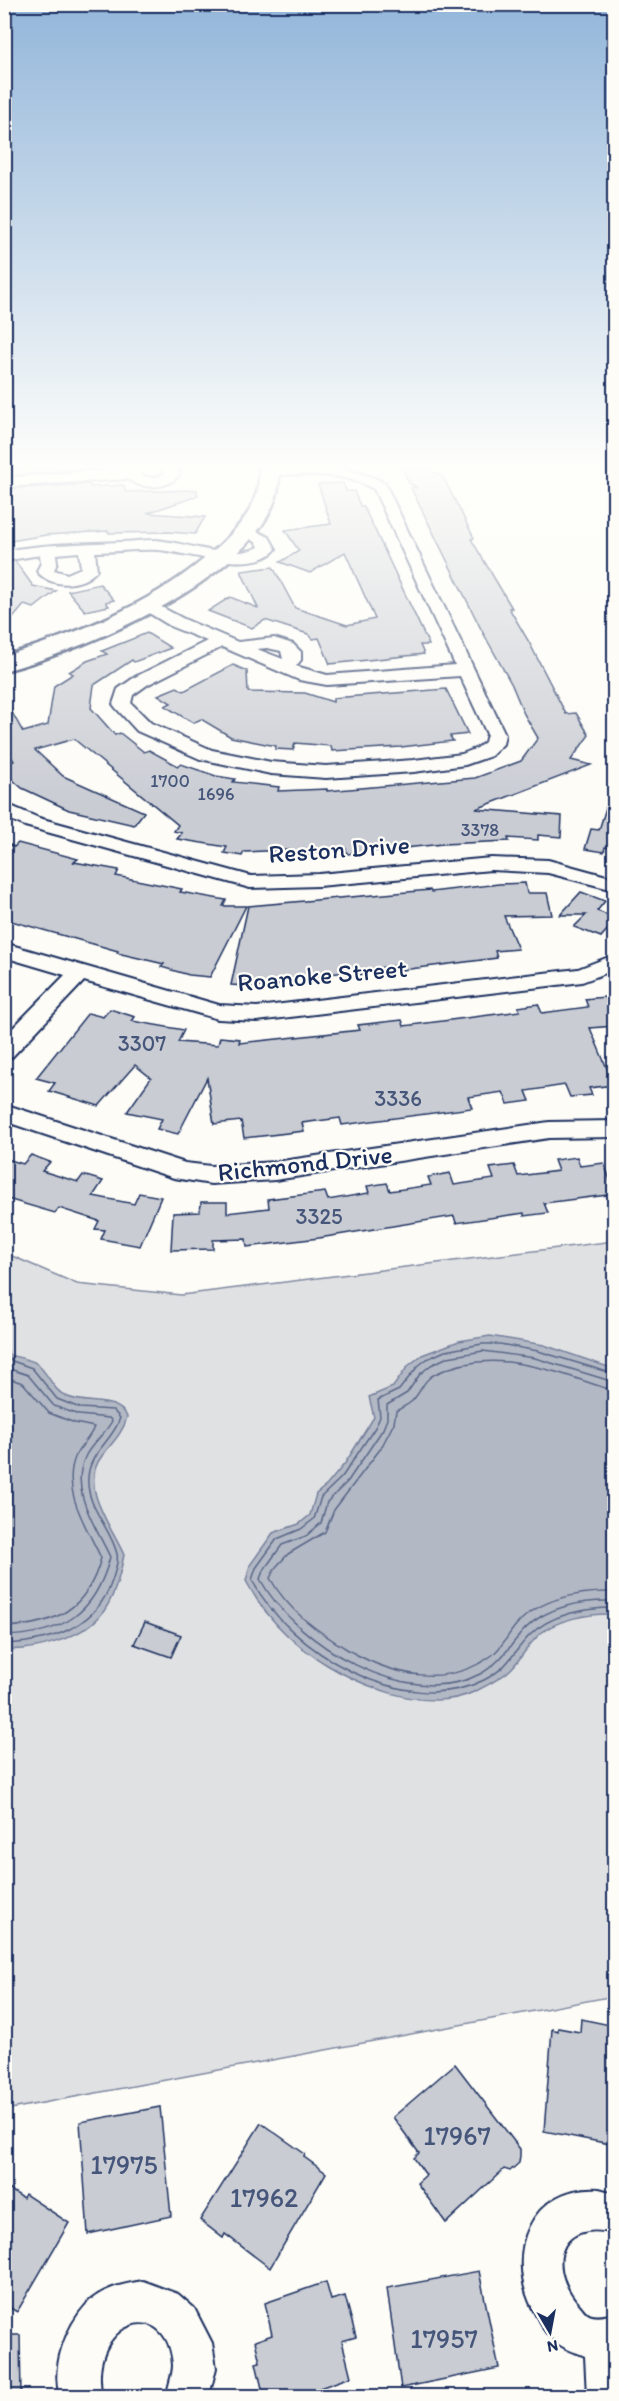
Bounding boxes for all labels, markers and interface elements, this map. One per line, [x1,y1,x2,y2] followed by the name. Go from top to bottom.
[150,770,190,792] house number: 1700
[198,783,234,805] house number: 1696
[461,819,499,841] house number: 3378
[267,828,411,870] street label: Reston Drive
[236,952,409,998] street label: Roanoke Street
[118,1030,166,1057] house number: 3307
[374,1085,422,1112] house number: 3336
[216,1138,394,1188] street label: Richmond Drive
[295,1203,343,1230] house number: 3325
[423,2119,491,2152] house number: 17967
[90,2148,158,2181] house number: 17975
[230,2181,298,2214] house number: 17962
[520,2302,580,2362] north arrow
[410,2322,478,2355] house number: 17957
[546,2336,559,2357] text: N

